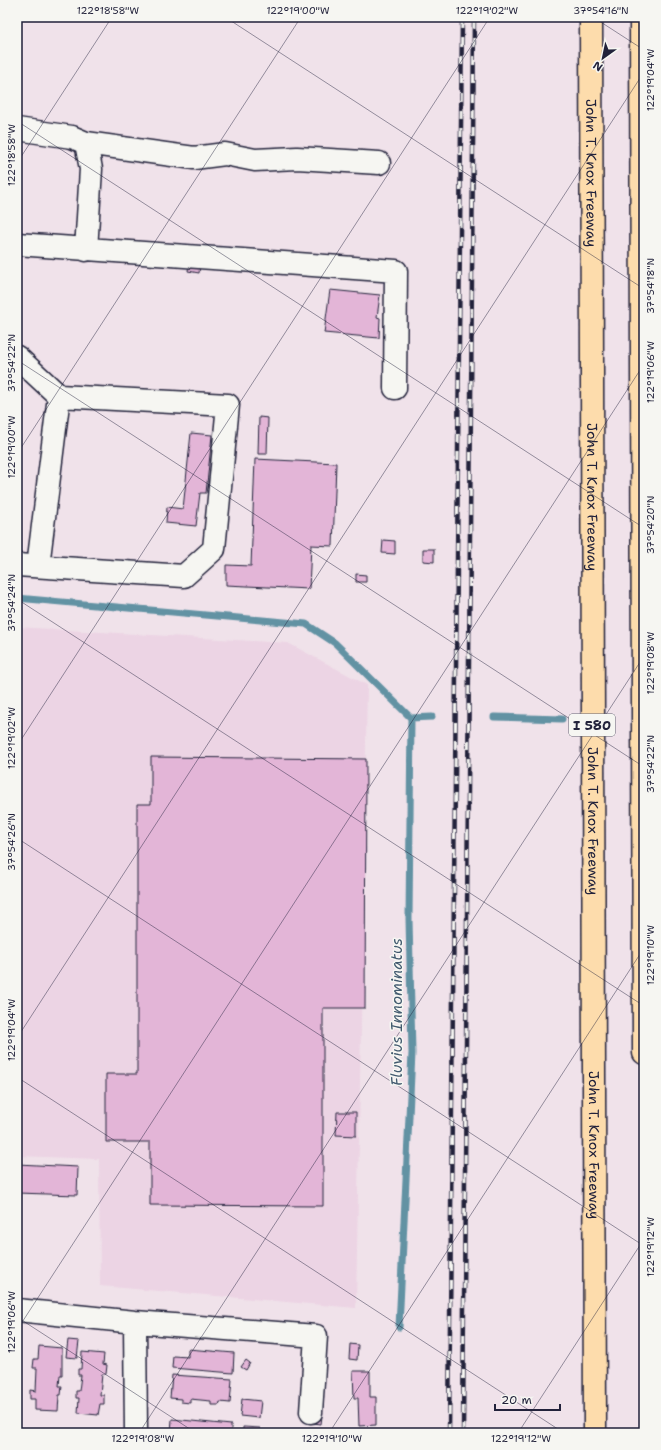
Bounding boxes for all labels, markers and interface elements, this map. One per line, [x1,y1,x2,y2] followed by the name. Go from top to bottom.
[77,4,140,17] text: 122°18'58"W
[266,4,330,17] text: 122°19'00"W
[456,4,519,17] text: 122°19'02"W
[573,4,629,17] text: 37°54'16"N
[583,38,623,78] north arrow
[644,48,657,111] text: 122°19'04"W
[590,57,606,75] text: N
[582,99,601,247] street label: John T. Knox Freeway
[5,123,18,186] text: 122°18'58"W
[644,258,657,314] text: 37°54'18"N
[5,334,18,392] text: 37°54'22"N
[644,340,657,403] text: 122°19'06"W
[5,415,18,479] text: 122°19'00"W
[583,423,602,571] street label: John T. Knox Freeway
[644,496,657,554] text: 37°54'20"N
[5,574,18,632] text: 37°54'24"N
[644,631,657,694] text: 122°19'08"W
[5,706,18,769] text: 122°19'02"W
[569,714,615,736] road number: I 580
[644,735,657,793] text: 37°54'22"N
[584,747,602,895] street label: John T. Knox Freeway
[5,813,18,871] text: 37°54'26"N
[644,924,657,985] text: 122°19'10"W
[387,938,407,1086] water label: Fluvius Innominatus
[5,998,18,1061] text: 122°19'04"W
[585,1071,603,1219] street label: John T. Knox Freeway
[644,1217,657,1277] text: 122°19'12"W
[5,1290,18,1353] text: 122°19'06"W
[495,1386,560,1412] scale bar
[501,1392,532,1408] text: 20 m
[112,1432,175,1445] text: 122°19'08"W
[302,1432,363,1445] text: 122°19'10"W
[491,1432,551,1445] text: 122°19'12"W

